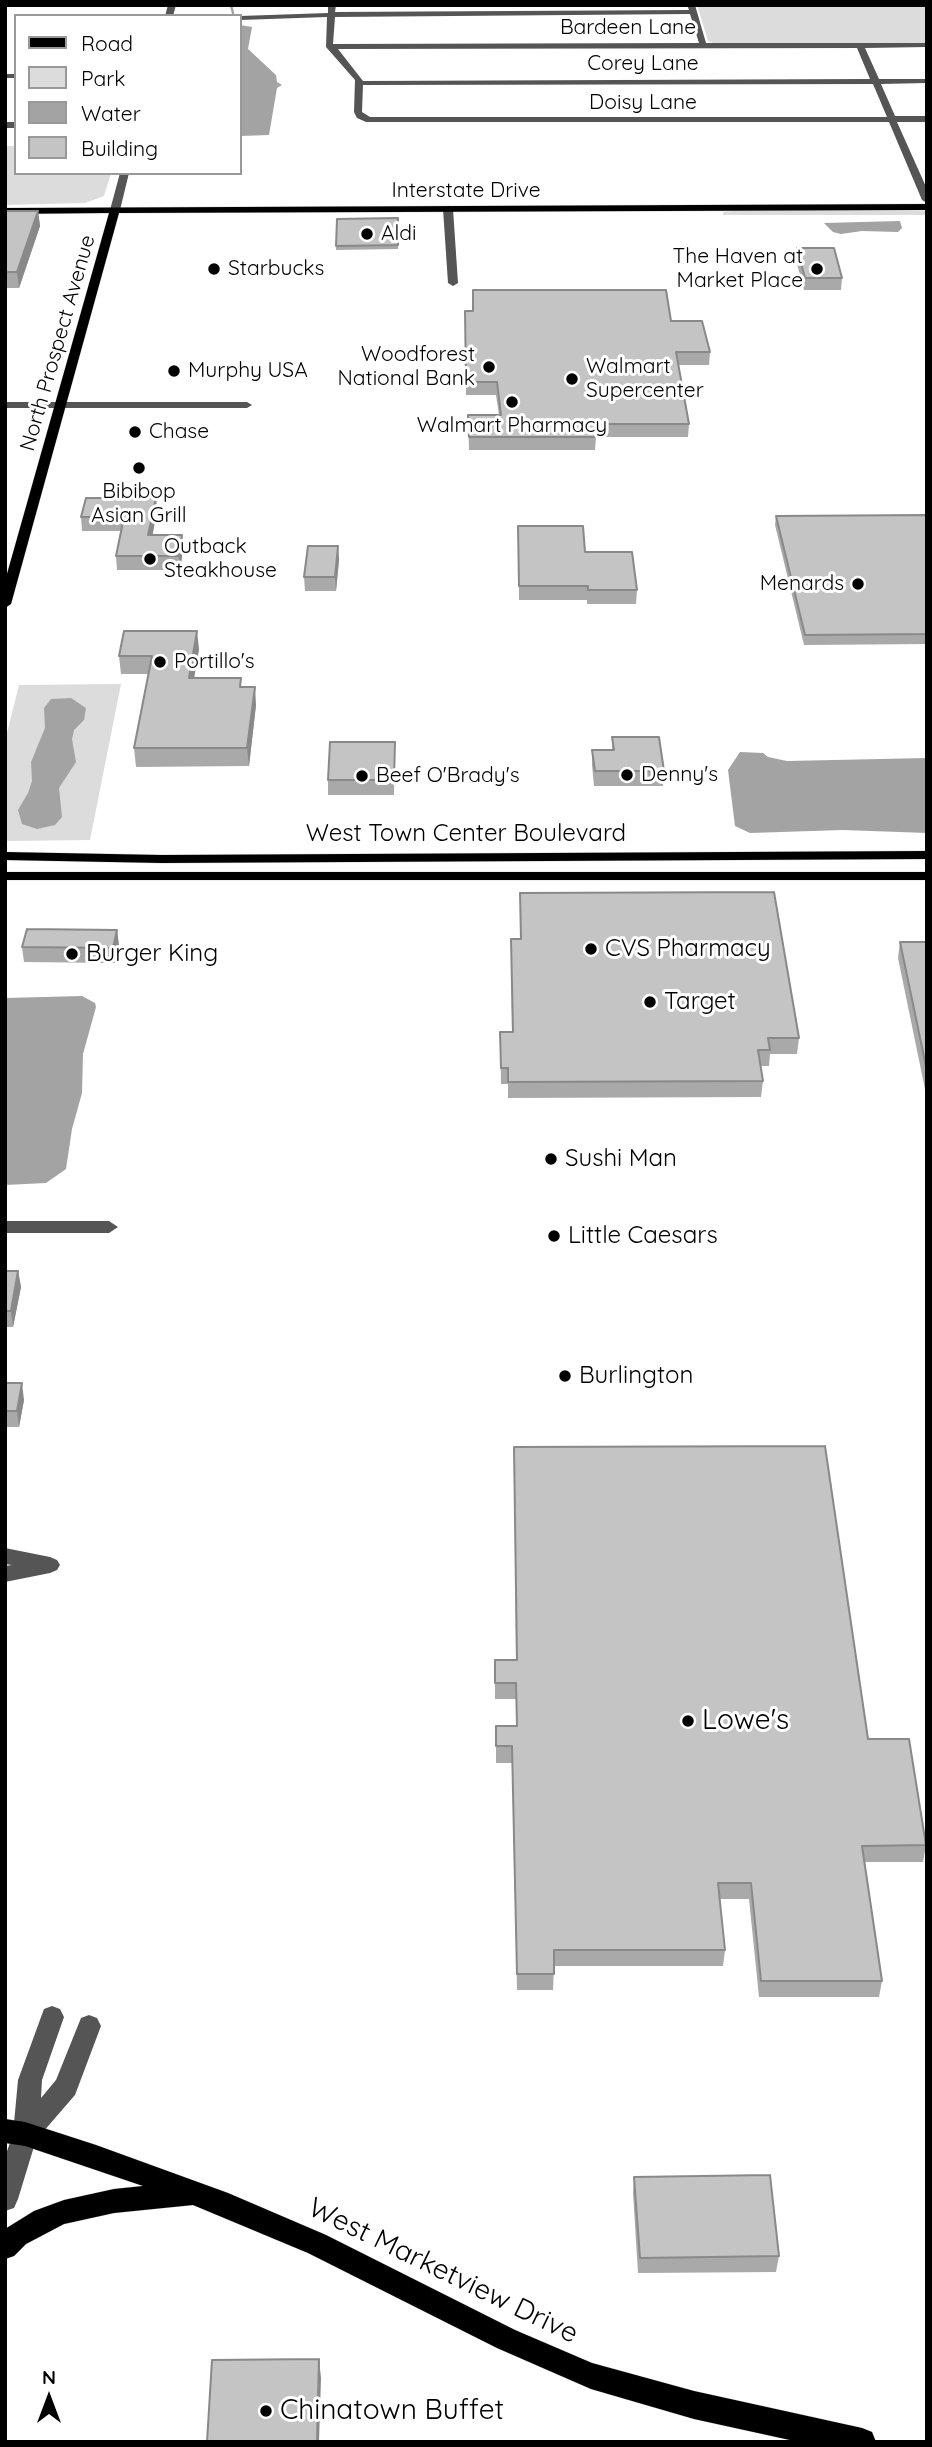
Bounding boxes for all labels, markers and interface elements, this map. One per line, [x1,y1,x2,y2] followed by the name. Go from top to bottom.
[14,14,242,175] legend
[560,15,696,41] street label: Bardeen Lane
[81,30,133,56] text: Road
[587,51,699,77] street label: Corey Lane
[81,65,125,91] text: Park
[589,90,697,116] street label: Doisy Lane
[81,100,141,126] text: Water
[81,135,158,161] text: Building
[391,178,541,204] street label: Interstate Drive
[381,221,416,247] place label: Aldi
[359,226,375,242] marker: Aldi
[15,232,101,454] street label: North Prospect Avenue
[673,244,803,294] place label: The Haven at Market Place
[228,256,324,282] place label: Starbucks
[206,261,222,277] marker: Starbucks
[809,261,825,277] marker: The Haven at Market Place
[337,342,475,392] place label: Woodforest National Bank
[586,354,704,404] place label: Walmart Supercenter
[188,358,308,384] place label: Murphy USA
[481,359,497,375] marker: Woodforest National Bank
[166,363,182,379] marker: Murphy USA
[564,371,580,387] marker: Walmart Supercenter
[504,394,520,410] marker: Walmart Pharmacy
[417,413,607,439] place label: Walmart Pharmacy
[149,419,209,445] place label: Chase
[127,424,143,440] marker: Chase
[131,460,147,476] marker: Bibibop Asian Grill
[91,479,187,529] place label: Bibibop Asian Grill
[164,534,277,584] place label: Outback Steakhouse
[142,551,158,567] marker: Outback Steakhouse
[760,571,844,597] place label: Menards
[850,576,866,592] marker: Menards
[174,649,255,675] place label: Portillo's
[152,654,168,670] marker: Portillo's
[641,762,718,788] place label: Denny's
[376,763,520,789] place label: Beef O'Brady's
[619,767,635,783] marker: Denny's
[354,768,370,784] marker: Beef O'Brady's
[306,820,626,848] street label: West Town Center Boulevard
[605,935,771,963] place label: CVS Pharmacy
[86,940,218,968] place label: Burger King
[583,941,599,957] marker: CVS Pharmacy
[64,946,80,962] marker: Burger King
[664,988,736,1016] place label: Target
[642,994,658,1010] marker: Target
[565,1145,677,1173] place label: Sushi Man
[543,1151,559,1167] marker: Sushi Man
[568,1222,718,1250] place label: Little Caesars
[546,1228,562,1244] marker: Little Caesars
[579,1362,693,1390] place label: Burlington
[557,1368,573,1384] marker: Burlington
[702,1704,789,1738] place label: Lowe's
[680,1713,696,1729] marker: Lowe's
[303,2191,583,2351] street label: West Marketview Drive
[14,2363,84,2433] north arrow
[42,2365,56,2389] text: N
[280,2394,504,2428] place label: Chinatown Buffet
[258,2403,274,2419] marker: Chinatown Buffet

